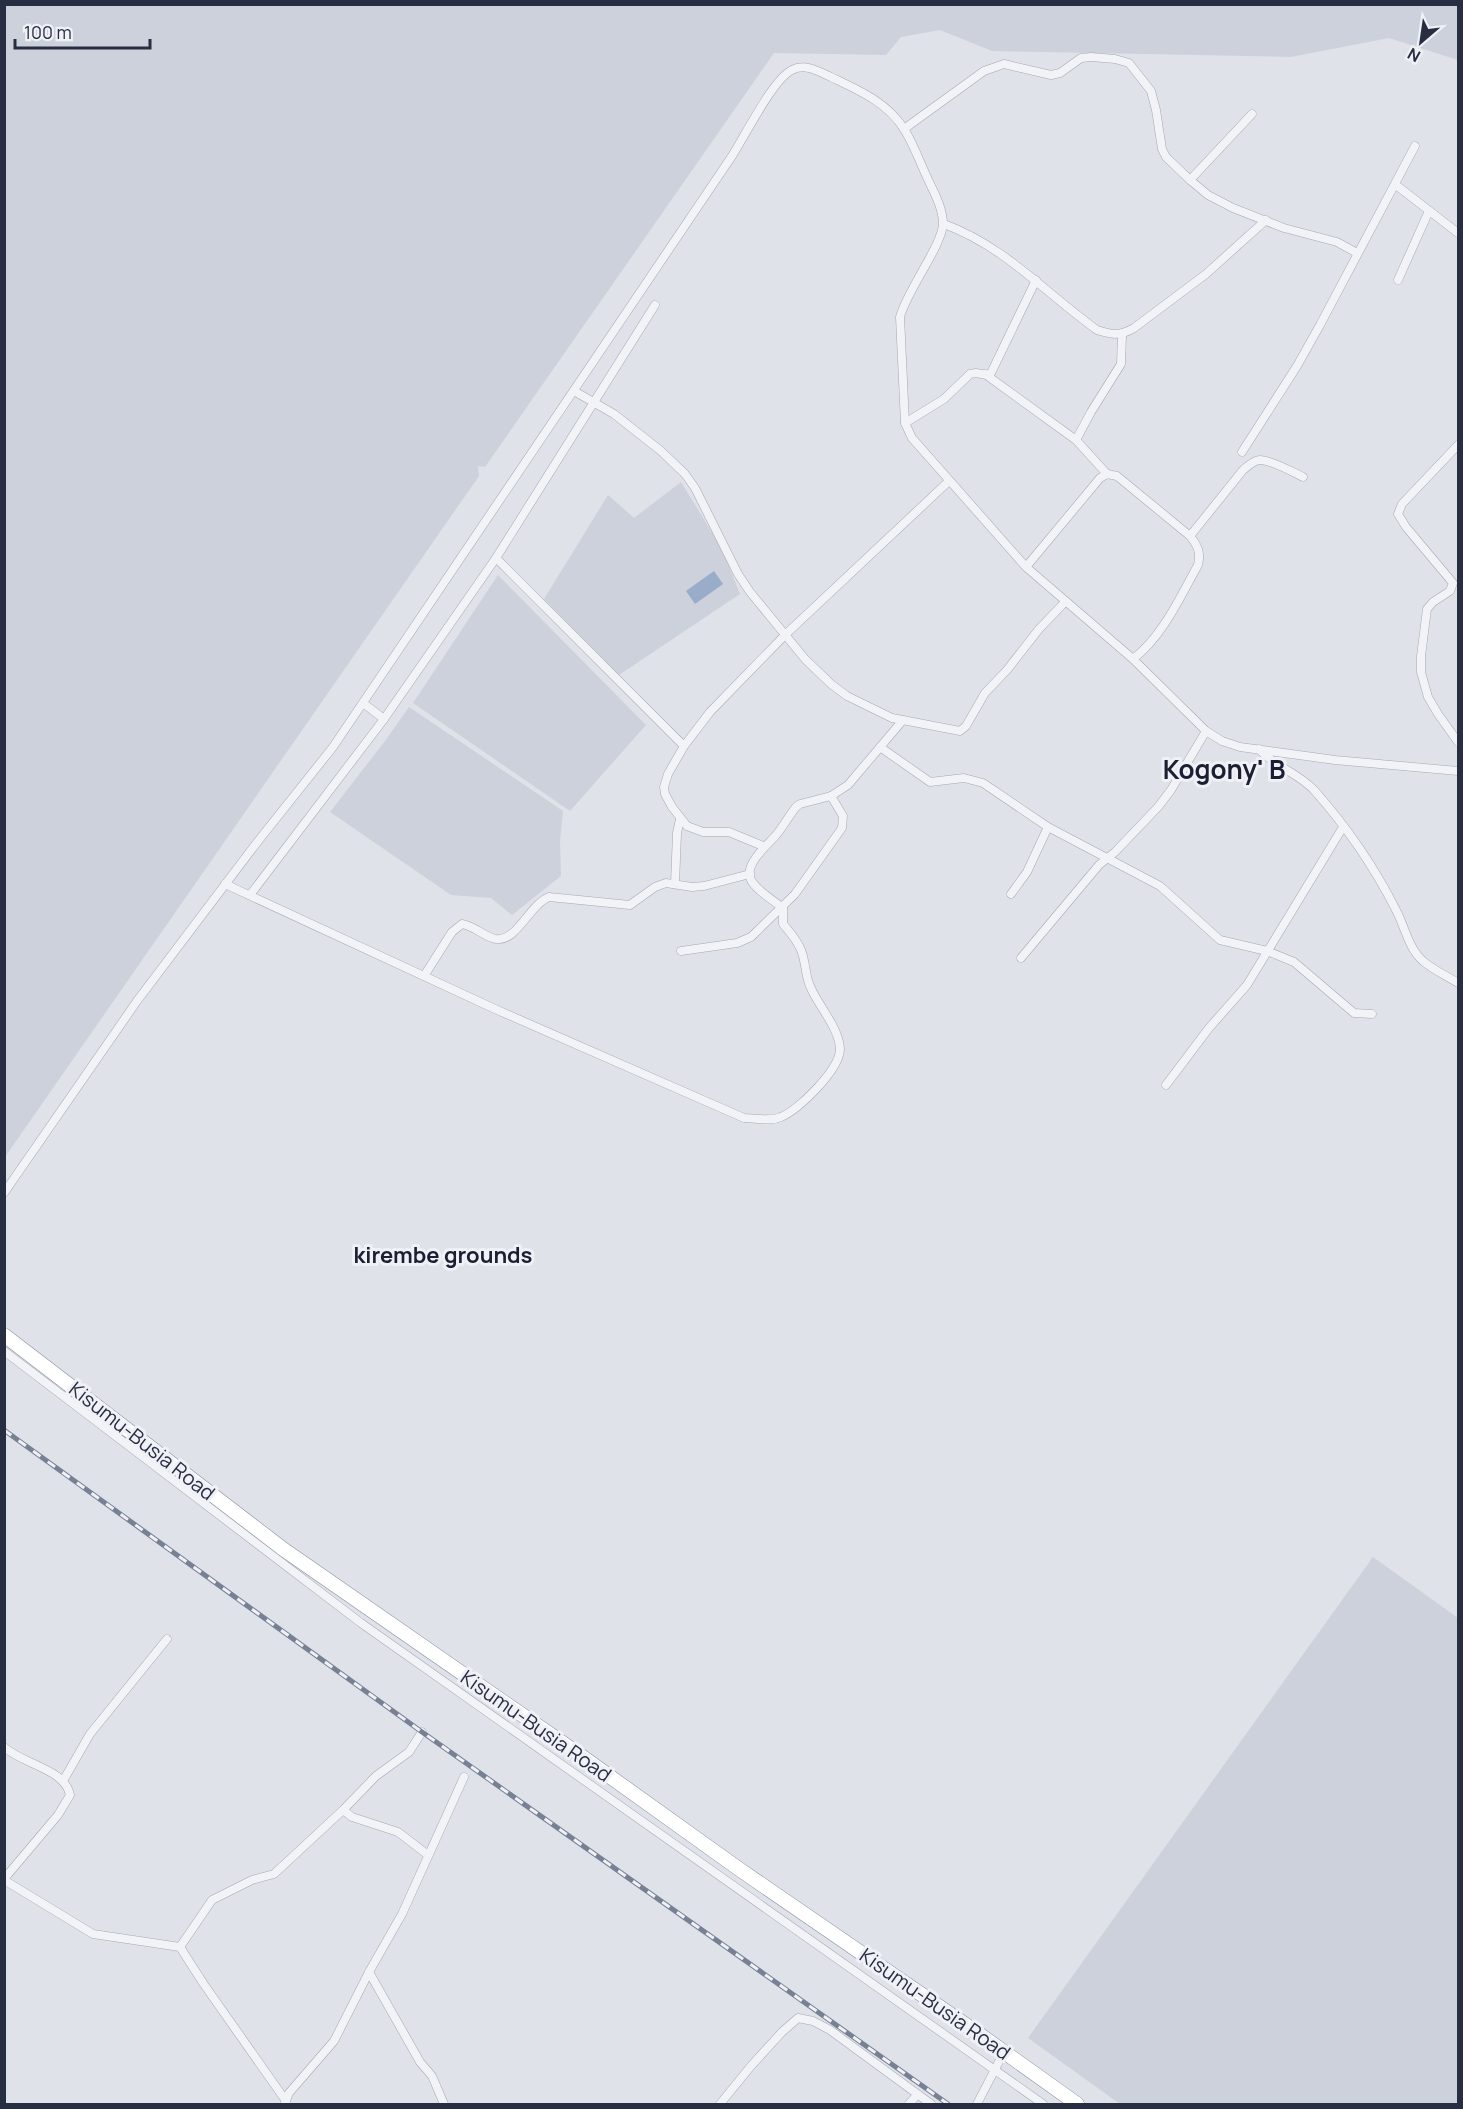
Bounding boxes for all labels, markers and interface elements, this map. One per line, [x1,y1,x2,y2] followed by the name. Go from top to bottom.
[15,12,150,50] scale bar
[1391,12,1451,72] north arrow
[24,20,72,44] text: 100 m
[1403,43,1424,68] text: N
[1163,751,1285,787] district label: Kogony' B
[354,1240,533,1270] district label: kirembe grounds
[64,1375,221,1506] street label: Kisumu-Busia Road
[456,1663,617,1788] street label: Kisumu-Busia Road
[855,1941,1016,2066] street label: Kisumu-Busia Road

